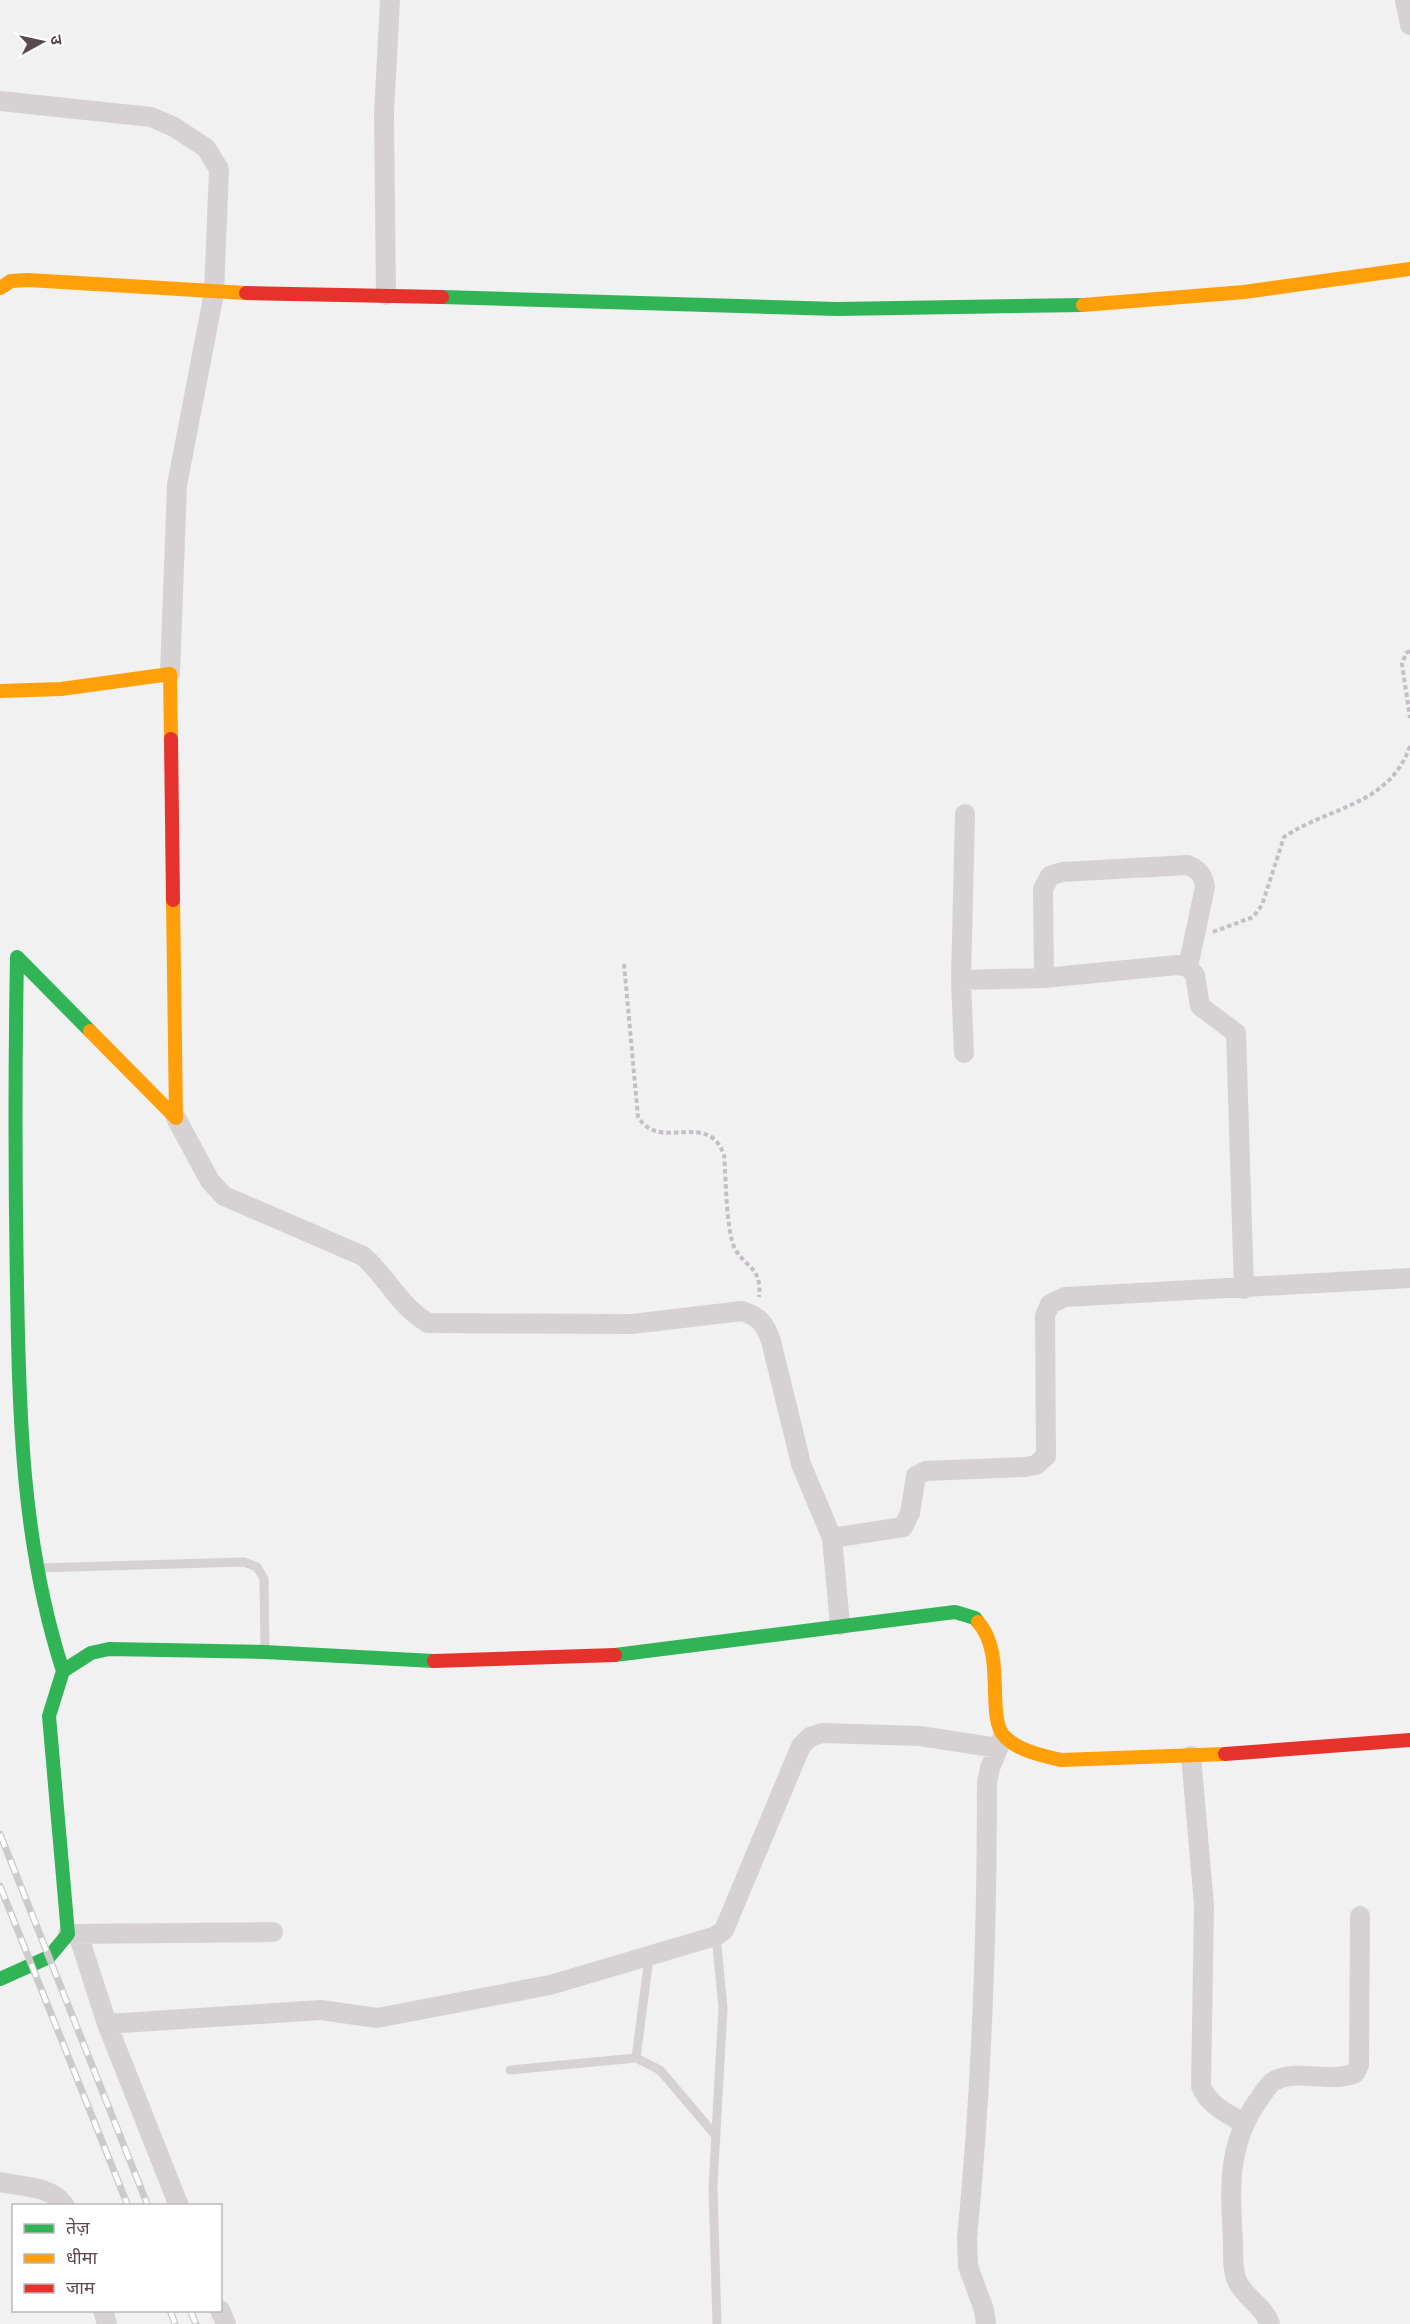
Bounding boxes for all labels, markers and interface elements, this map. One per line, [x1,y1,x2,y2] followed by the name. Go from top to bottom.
[12,12,72,72] north arrow
[45,34,66,47] text: उ
[12,2204,222,2312] legend
[66,2217,90,2239] text: तेज़
[66,2248,97,2269] text: धीमा
[66,2278,96,2299] text: जाम

